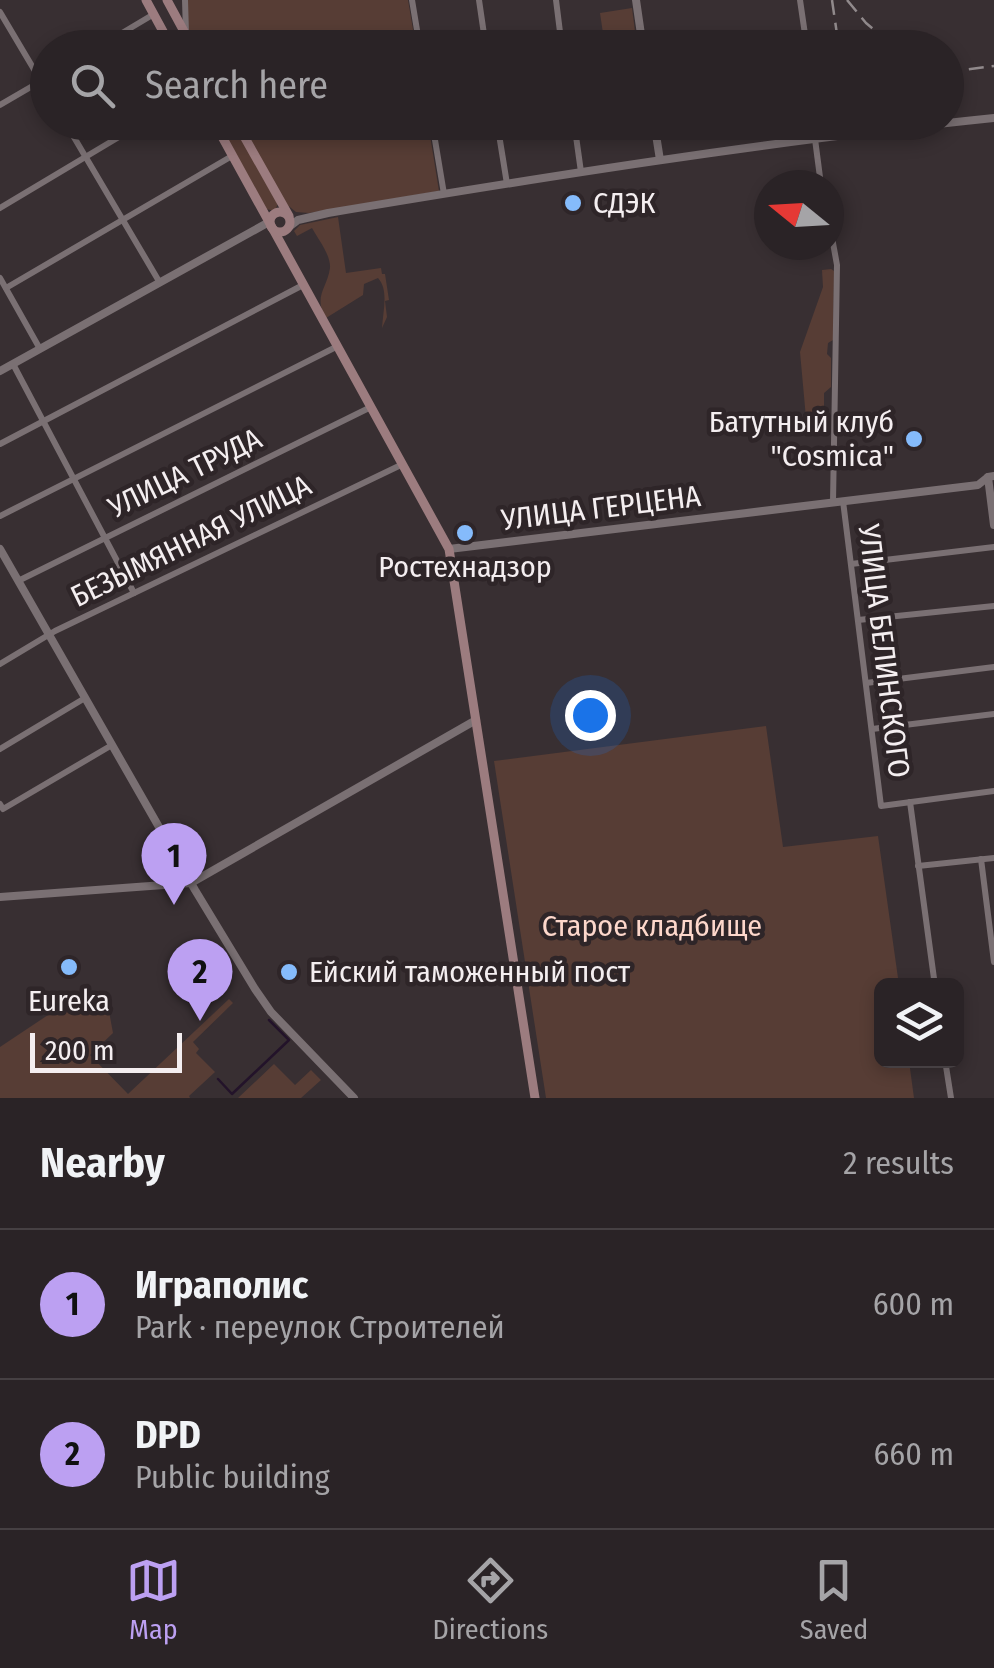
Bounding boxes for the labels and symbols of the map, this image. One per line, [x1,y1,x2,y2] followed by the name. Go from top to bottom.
[754,170,844,260] north arrow
[593,185,655,221] place label: СДЭК
[562,192,584,214] marker: СДЭК
[709,404,894,474] place label: Батутный клуб "Cosmica"
[102,420,268,526] street label: УЛИЦА ТРУДА
[903,428,925,450] marker: Батутный клуб "Cosmica"
[65,467,317,615] street label: БЕЗЫМЯННАЯ УЛИЦА
[498,478,703,538] street label: УЛИЦА ГЕРЦЕНА
[850,521,917,780] street label: УЛИЦА БЕЛИНСКОГО
[454,522,476,544] marker: Ростехнадзор
[378,549,552,585] place label: Ростехнадзор
[565,690,616,741] your location
[142,822,206,905] pin: 1
[542,908,762,944] park label: Старое кладбище
[168,938,232,1021] pin: 2
[309,954,631,990] place label: Ейский таможенный пост
[58,956,80,978] marker: Eureka
[278,961,300,983] marker: Ейский таможенный пост
[28,983,110,1019] place label: Eureka
[30,1028,182,1072] scale bar

